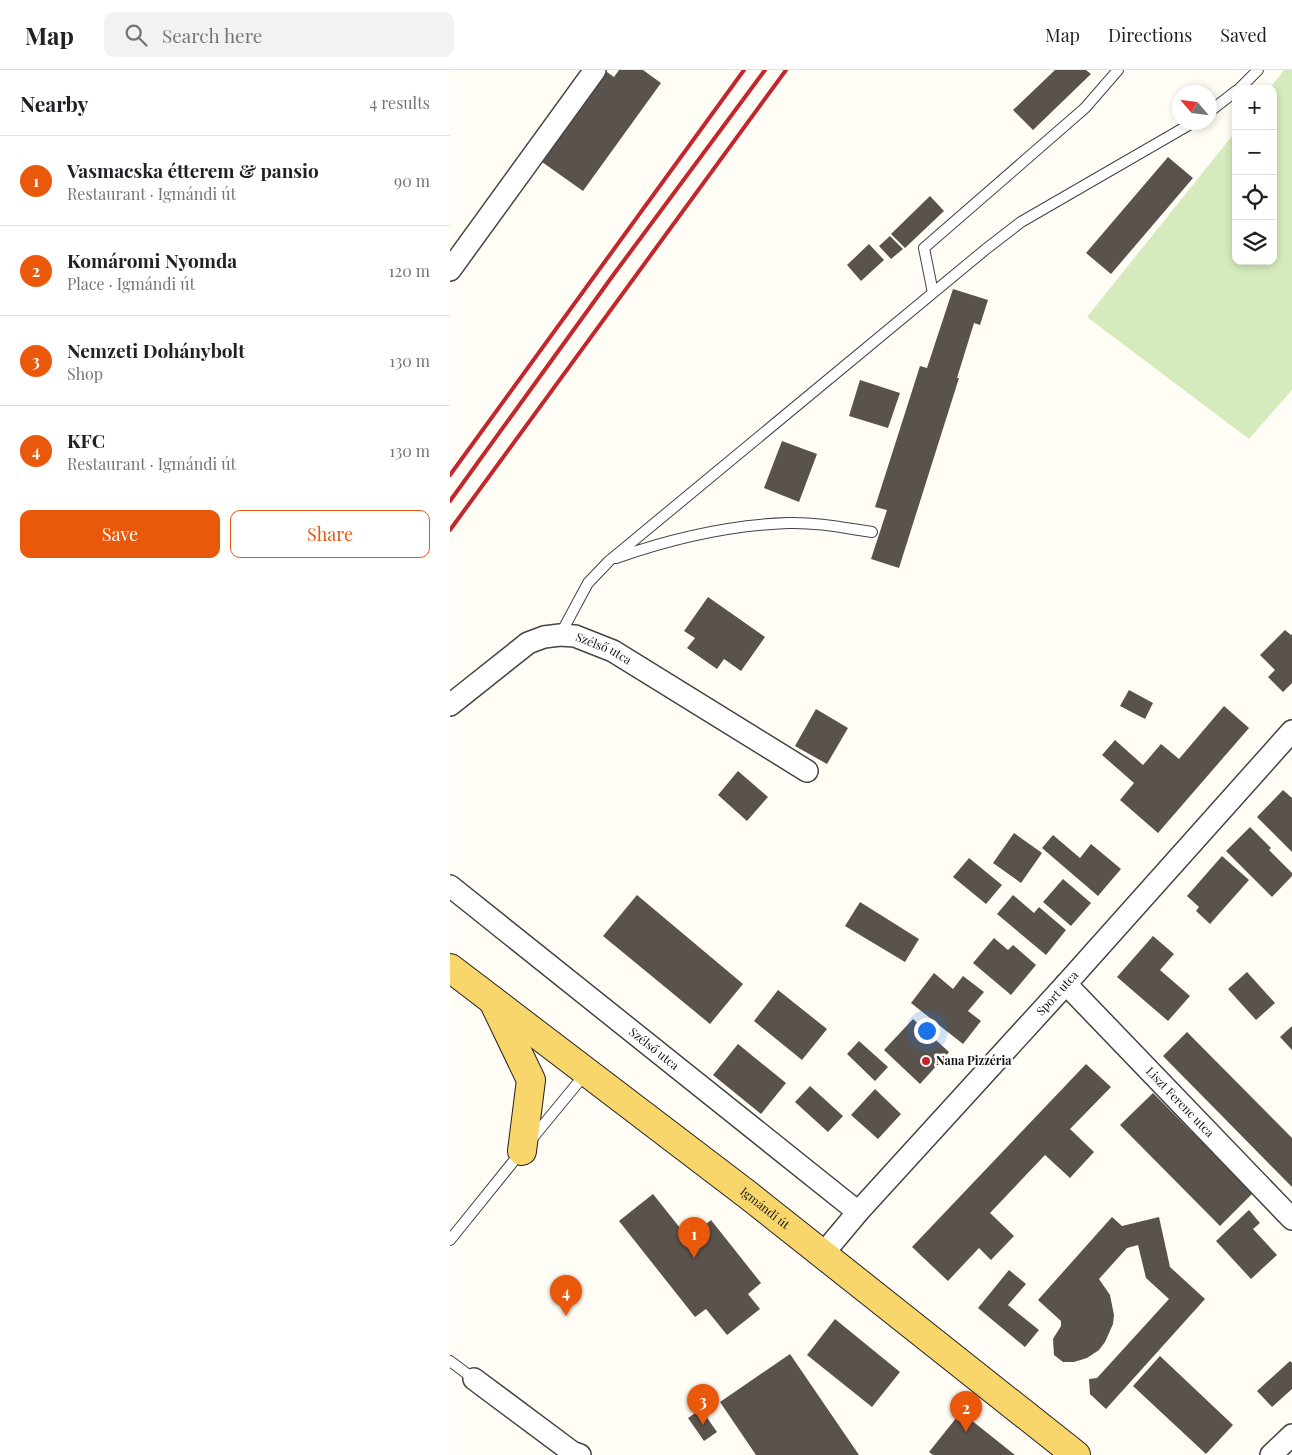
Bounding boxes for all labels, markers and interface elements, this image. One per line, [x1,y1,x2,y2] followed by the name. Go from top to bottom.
[104,12,454,57] search box
[25,19,74,51] text: Map
[122,21,150,49] icon: search
[162,22,262,48] text: Search here
[1045,23,1080,47] text: Map
[1108,23,1192,47] text: Directions
[1220,23,1267,47] text: Saved
[1172,85,1217,130] north arrow
[1232,85,1277,265] map controls
[1232,85,1277,130] button: +
[20,89,89,117] text: Nearby
[369,92,430,113] text: 4 results
[1232,130,1277,175] button: −
[67,157,319,183] text: Vasmacska étterem & pansio
[33,170,39,191] text: 1
[394,170,430,191] text: 90 m
[1232,175,1277,220] button: locate
[67,183,236,204] text: Restaurant · Igmándi út
[1232,220,1277,265] button: layers
[67,247,237,273] text: Komáromi Nyomda
[32,260,40,281] text: 2
[389,260,430,281] text: 120 m
[67,273,195,294] text: Place · Igmándi út
[67,337,245,363] text: Nemzeti Dohánybolt
[32,350,40,371] text: 3
[389,350,430,371] text: 130 m
[67,363,103,384] text: Shop
[67,427,105,453] text: KFC
[32,440,40,461] text: 4
[389,440,430,461] text: 130 m
[67,453,236,474] text: Restaurant · Igmándi út
[20,510,220,558] button: Save
[230,510,430,558] button: Share
[574,628,635,668] street label: Szélső utca
[1032,967,1081,1019] street label: Sport utca
[914,1018,940,1044] your location
[626,1023,683,1073] street label: Szélső utca
[936,1052,1012,1068] place label: Nana Pizzéria
[920,1055,932,1067] marker: Nana Pizzéria
[1143,1063,1218,1140] street label: Liszt Ferenc utca
[737,1183,794,1233] street label: Igmándi út
[678,1217,710,1258] pin: 1
[550,1275,582,1316] pin: 4
[687,1384,719,1425] pin: 3
[950,1391,982,1432] pin: 2

